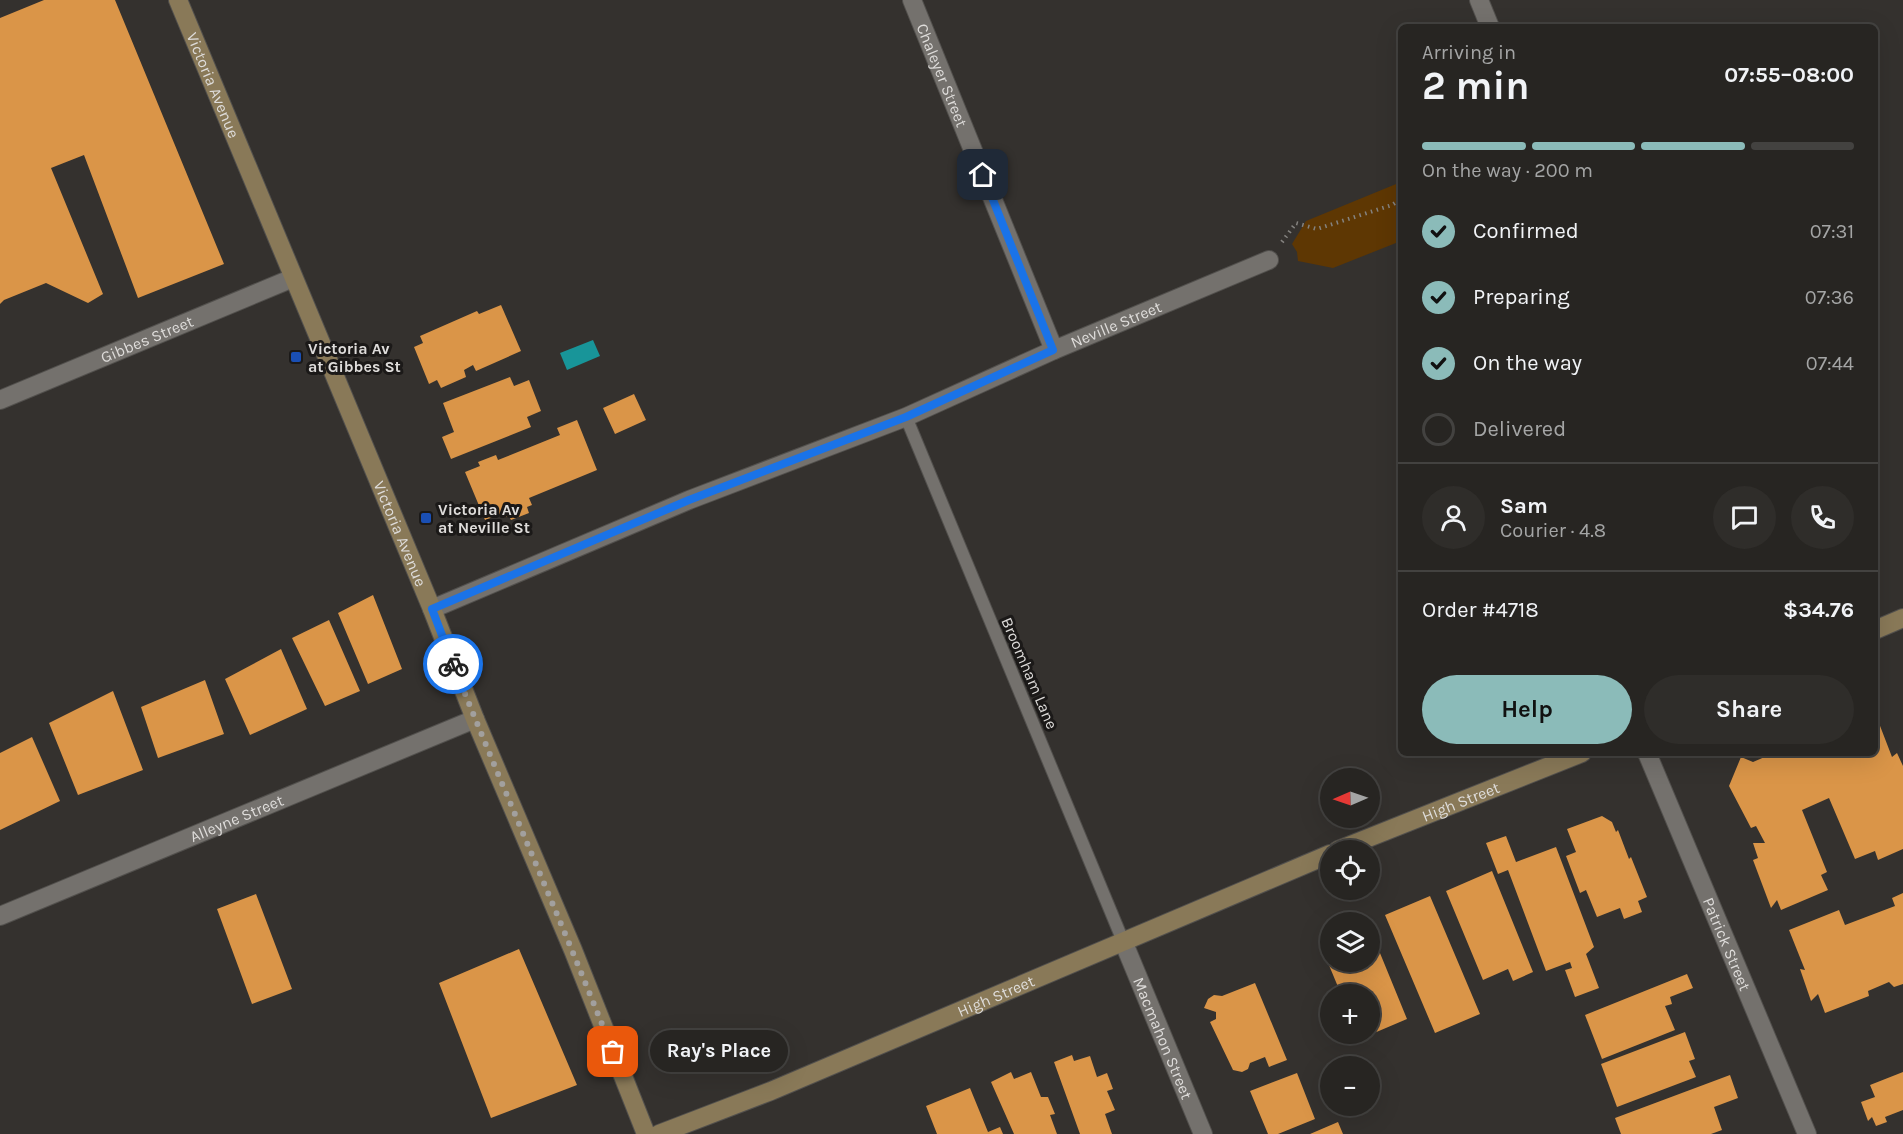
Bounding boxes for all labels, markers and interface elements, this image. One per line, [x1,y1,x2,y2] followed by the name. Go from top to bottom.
[912,21,972,130] street label: Chaleyer Street
[182,29,243,141] street label: Victoria Avenue
[1422,41,1516,64] text: Arriving in
[1724,62,1854,88] text: 07:55–08:00
[1422,63,1530,109] text: 2 min
[957,149,1008,200] pin
[966,158,999,191] icon: home
[1422,159,1593,182] text: On the way · 200 m
[1422,215,1455,248] icon: check
[1473,218,1579,244] text: Confirmed
[1810,220,1854,243] text: 07:31
[1422,281,1455,314] icon: check
[1473,284,1570,310] text: Preparing
[1805,286,1854,309] text: 07:36
[1068,297,1164,352] street label: Neville Street
[98,312,196,367] street label: Gibbes Street
[308,339,401,376] place label: Victoria Av at Gibbes St
[1422,347,1455,380] icon: check
[289,350,303,364] marker: Victoria Av at Gibbes St
[1473,350,1582,376] text: On the way
[1806,352,1854,375] text: 07:44
[1473,416,1566,442] text: Delivered
[370,478,430,589] street label: Victoria Avenue
[1422,486,1485,549] button: person
[1713,486,1776,549] button: chat
[1791,486,1854,549] button: phone
[1500,493,1548,519] text: Sam
[438,500,530,537] place label: Victoria Av at Neville St
[419,511,433,525] marker: Victoria Av at Neville St
[1500,519,1606,542] text: Courier · 4.8
[1422,597,1539,623] text: Order #4718
[1783,597,1854,623] text: $34.76
[997,614,1062,732] street label: Broomham Lane
[423,634,483,694] courier
[437,648,470,681] icon: bike
[1422,675,1632,744] button: Help
[1644,675,1854,744] button: Share
[1320,768,1380,828] north arrow
[1320,768,1380,1116] map controls
[1419,778,1502,826] street label: High Street
[187,791,286,846] street label: Alleyne Street
[1320,840,1380,900] button: locate
[1699,895,1755,994] street label: Patrick Street
[1320,912,1380,972] button: layers
[954,971,1037,1021] street label: High Street
[1129,974,1196,1102] street label: Macmahon Street
[1320,984,1380,1044] button: +
[587,1026,638,1077] pin
[649,1031,787,1073] callout: Ray's Place
[596,1035,629,1068] icon: bag
[667,1039,771,1062] text: Ray's Place
[1320,1056,1380,1116] button: −

